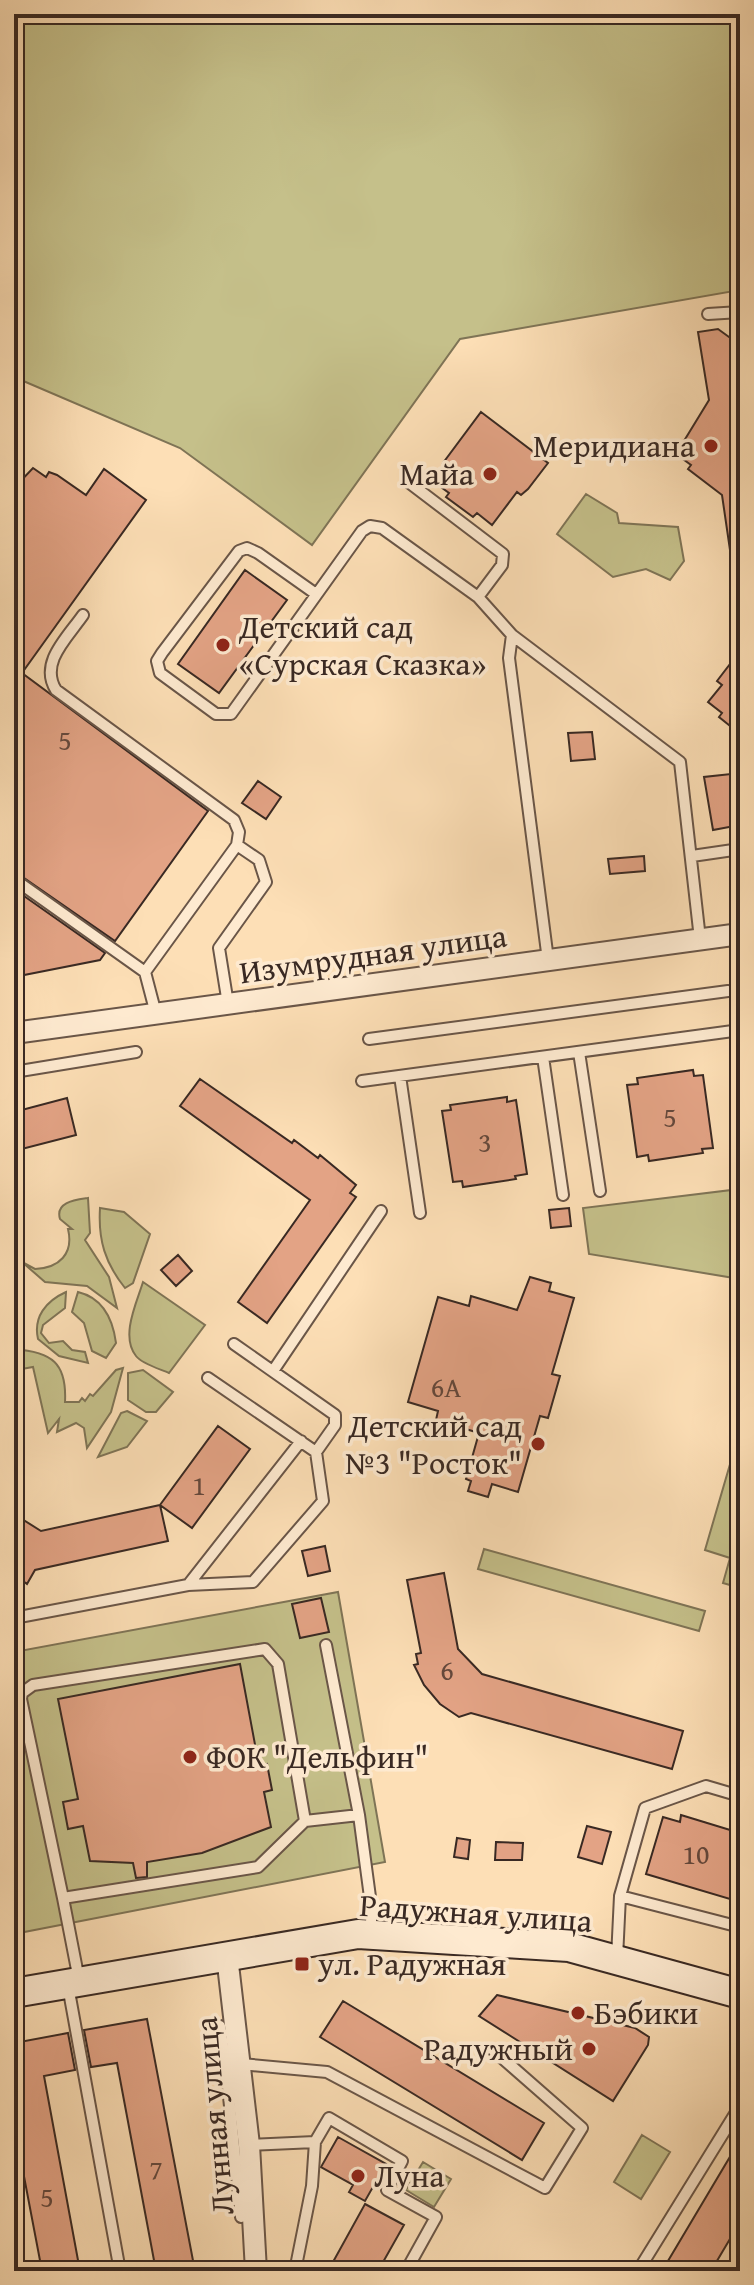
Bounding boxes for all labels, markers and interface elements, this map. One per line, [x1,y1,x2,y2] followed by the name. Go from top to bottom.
[533,422,696,469] place label: Меридиана
[702,437,720,455] marker: Меридиана
[399,450,475,497] place label: Майа
[481,465,499,483] marker: Майа
[238,603,486,687] place label: Детский сад «Сурская Сказка»
[214,636,232,654] marker: Детский сад «Сурская Сказка»
[58,719,72,760] house number: 5
[236,911,510,995] street label: Изумрудная улица
[663,1096,677,1137] house number: 5
[478,1121,492,1162] house number: 3
[431,1366,461,1407] house number: 6А
[345,1402,522,1486] place label: Детский сад №3 "Росток"
[529,1435,547,1453] marker: Детский сад №3 "Росток"
[192,1464,206,1505] house number: 1
[440,1649,454,1690] house number: 6
[206,1733,428,1780] place label: ФОК "Дельфин"
[181,1748,199,1766] marker: ФОК "Дельфин"
[683,1833,709,1874] house number: 10
[358,1881,595,1944] street label: Радужная улица
[317,1940,506,1987] place label: ул. Радужная
[293,1955,311,1973] marker: ул. Радужная
[594,1989,698,2036] place label: Бэбики
[569,2004,587,2022] marker: Бэбики
[181,2014,246,2217] street label: Лунная улица
[423,2025,573,2072] place label: Радужный
[580,2040,598,2058] marker: Радужный
[149,2148,163,2189] house number: 7
[374,2152,445,2199] place label: Луна
[349,2167,367,2185] marker: Луна
[40,2176,54,2217] house number: 5

